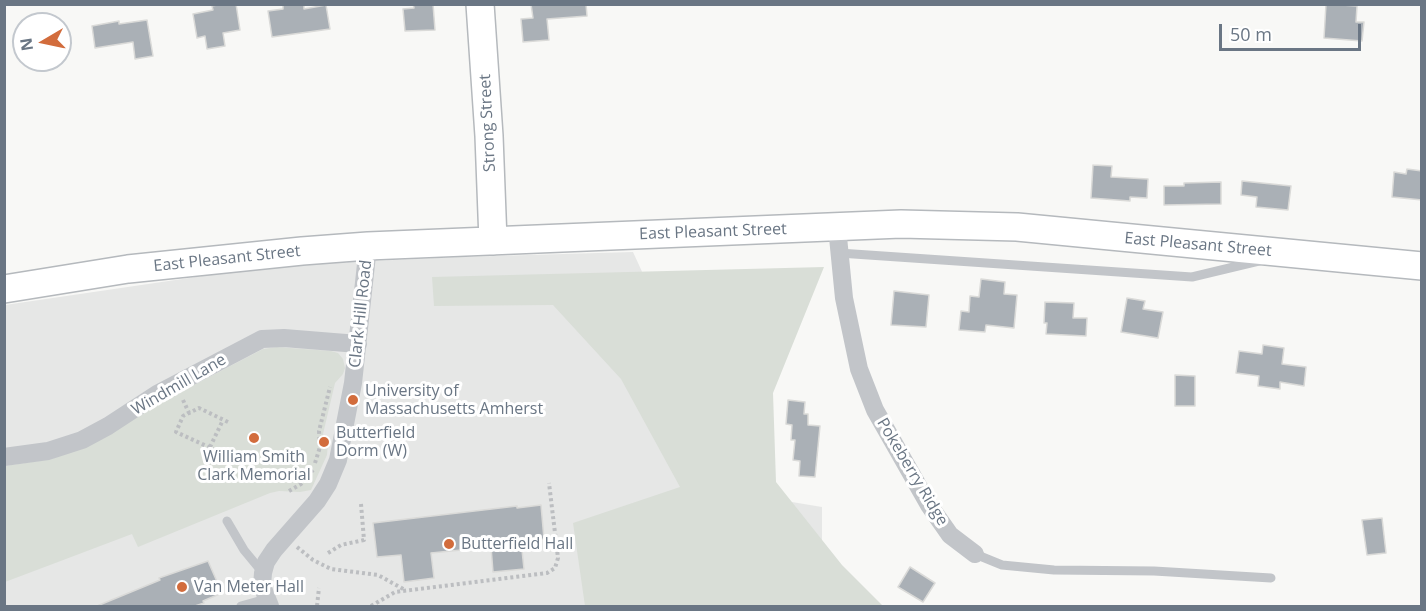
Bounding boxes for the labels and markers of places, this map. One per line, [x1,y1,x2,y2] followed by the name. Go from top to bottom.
[365,381,543,419] place label: University of Massachusetts Amherst
[346,393,360,407] marker: University of Massachusetts Amherst
[336,423,415,461] place label: Butterfield Dorm (W)
[247,431,261,445] marker: William Smith Clark Memorial
[317,435,331,449] marker: Butterfield Dorm (W)
[197,447,311,485] place label: William Smith Clark Memorial
[461,534,573,554] place label: Butterfield Hall
[442,537,456,551] marker: Butterfield Hall
[194,577,304,597] place label: Van Meter Hall
[175,580,189,594] marker: Van Meter Hall

